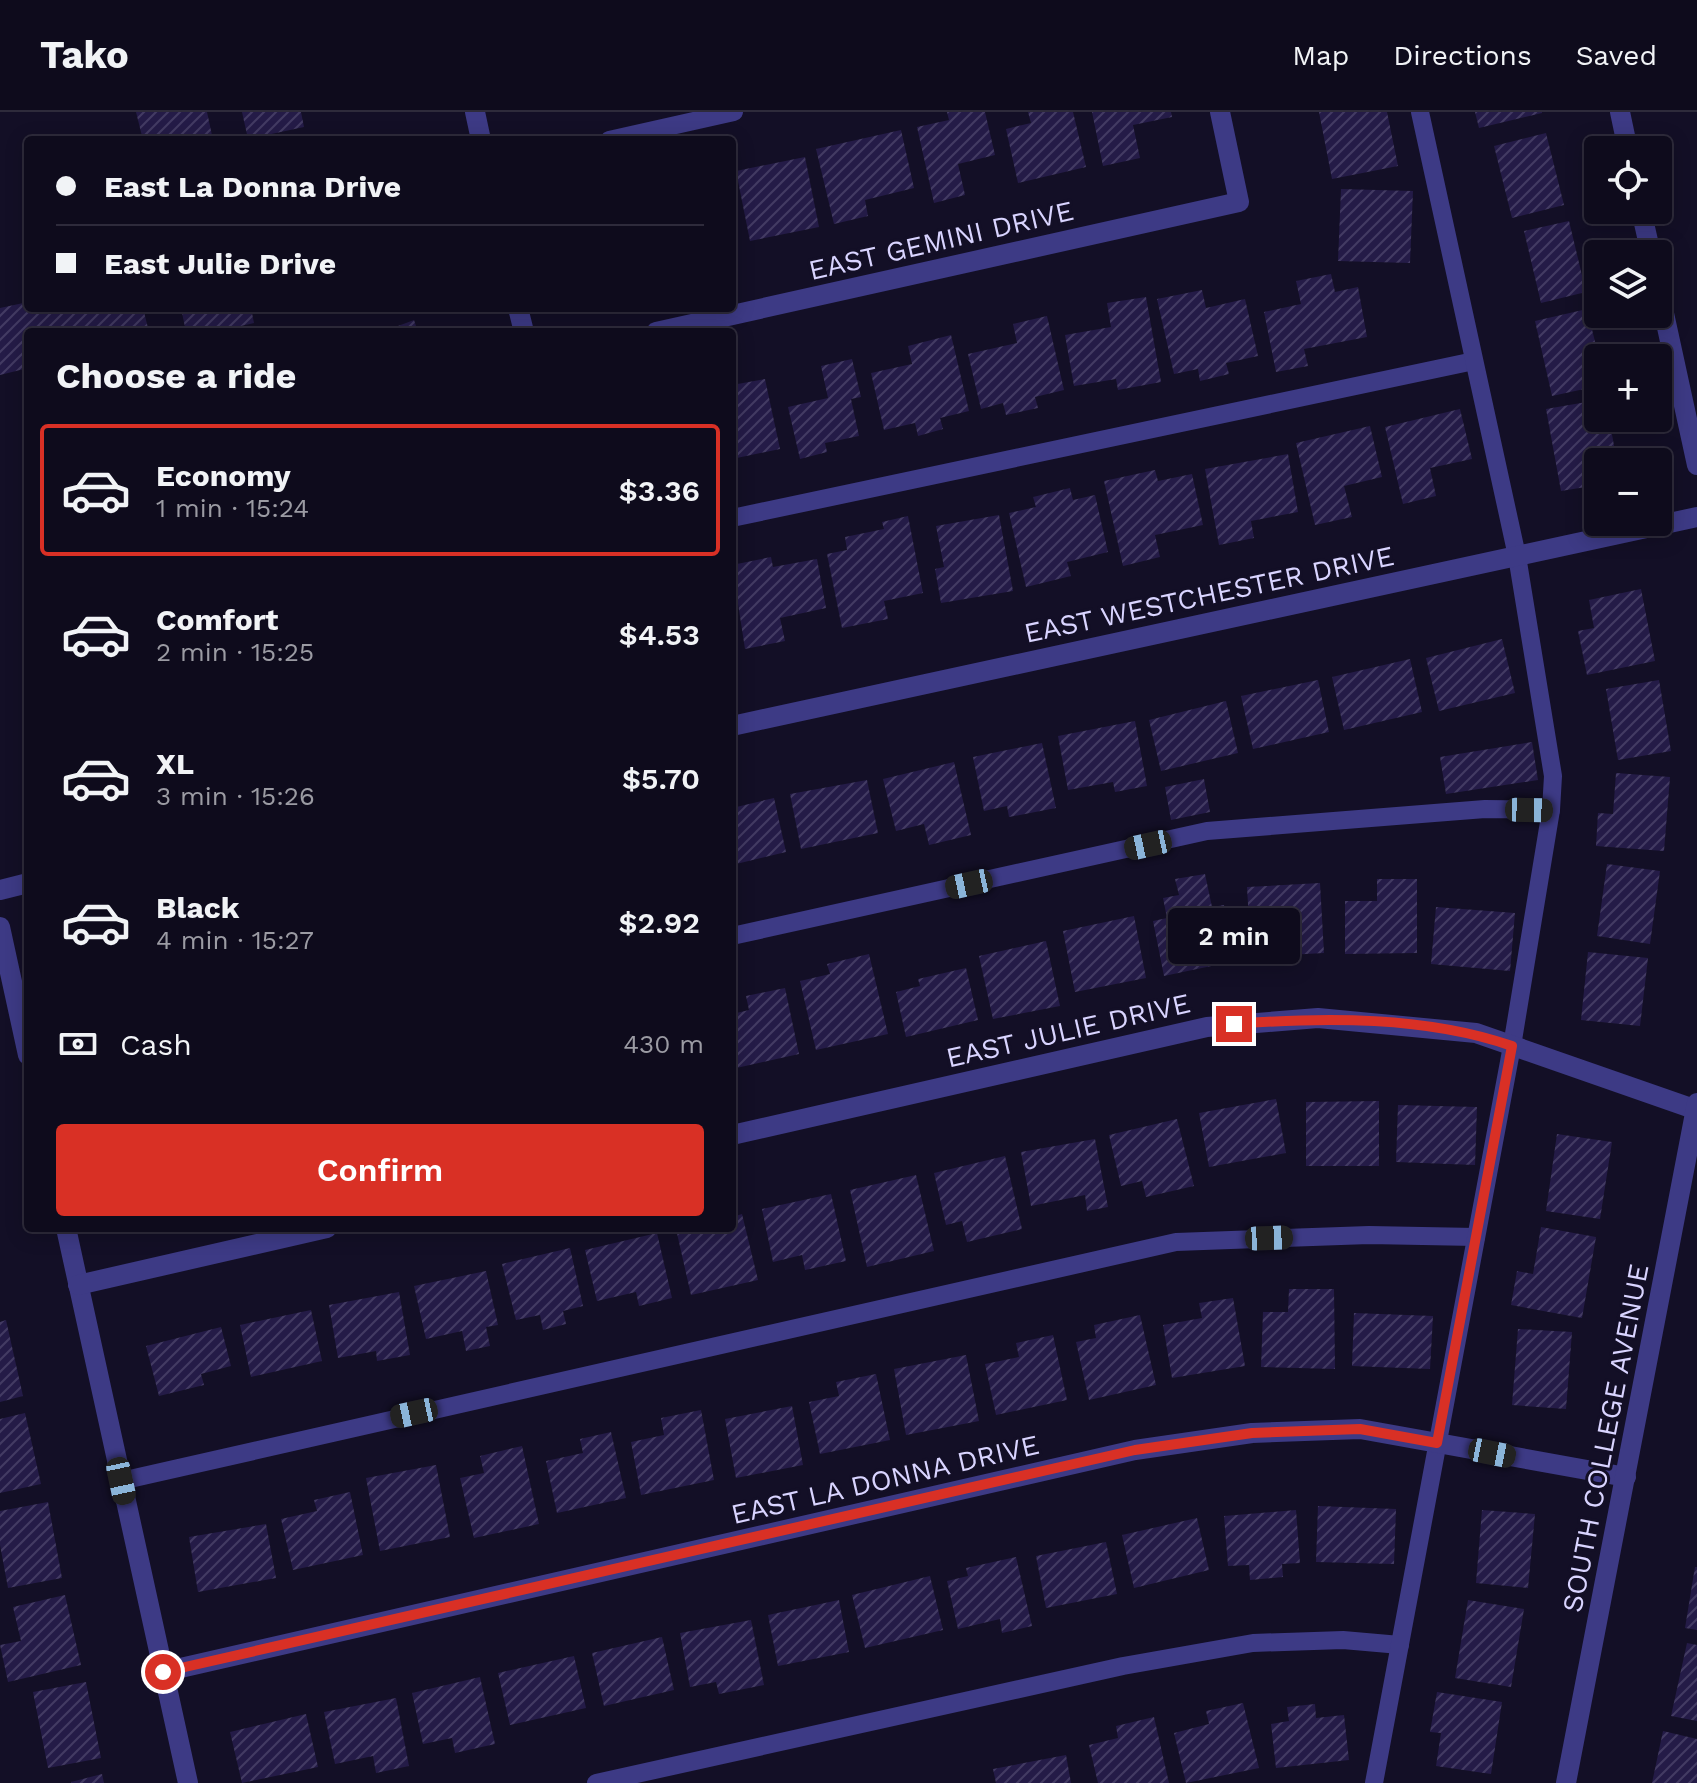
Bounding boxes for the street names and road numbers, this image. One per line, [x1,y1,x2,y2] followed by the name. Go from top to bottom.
[805,194,1077,287] street label: EAST GEMINI DRIVE
[1021,539,1397,650] street label: EAST WESTCHESTER DRIVE
[943,986,1193,1075] street label: EAST JULIE DRIVE
[1555,1261,1656,1615] street label: SOUTH COLLEGE AVENUE
[728,1428,1042,1531] street label: EAST LA DONNA DRIVE

